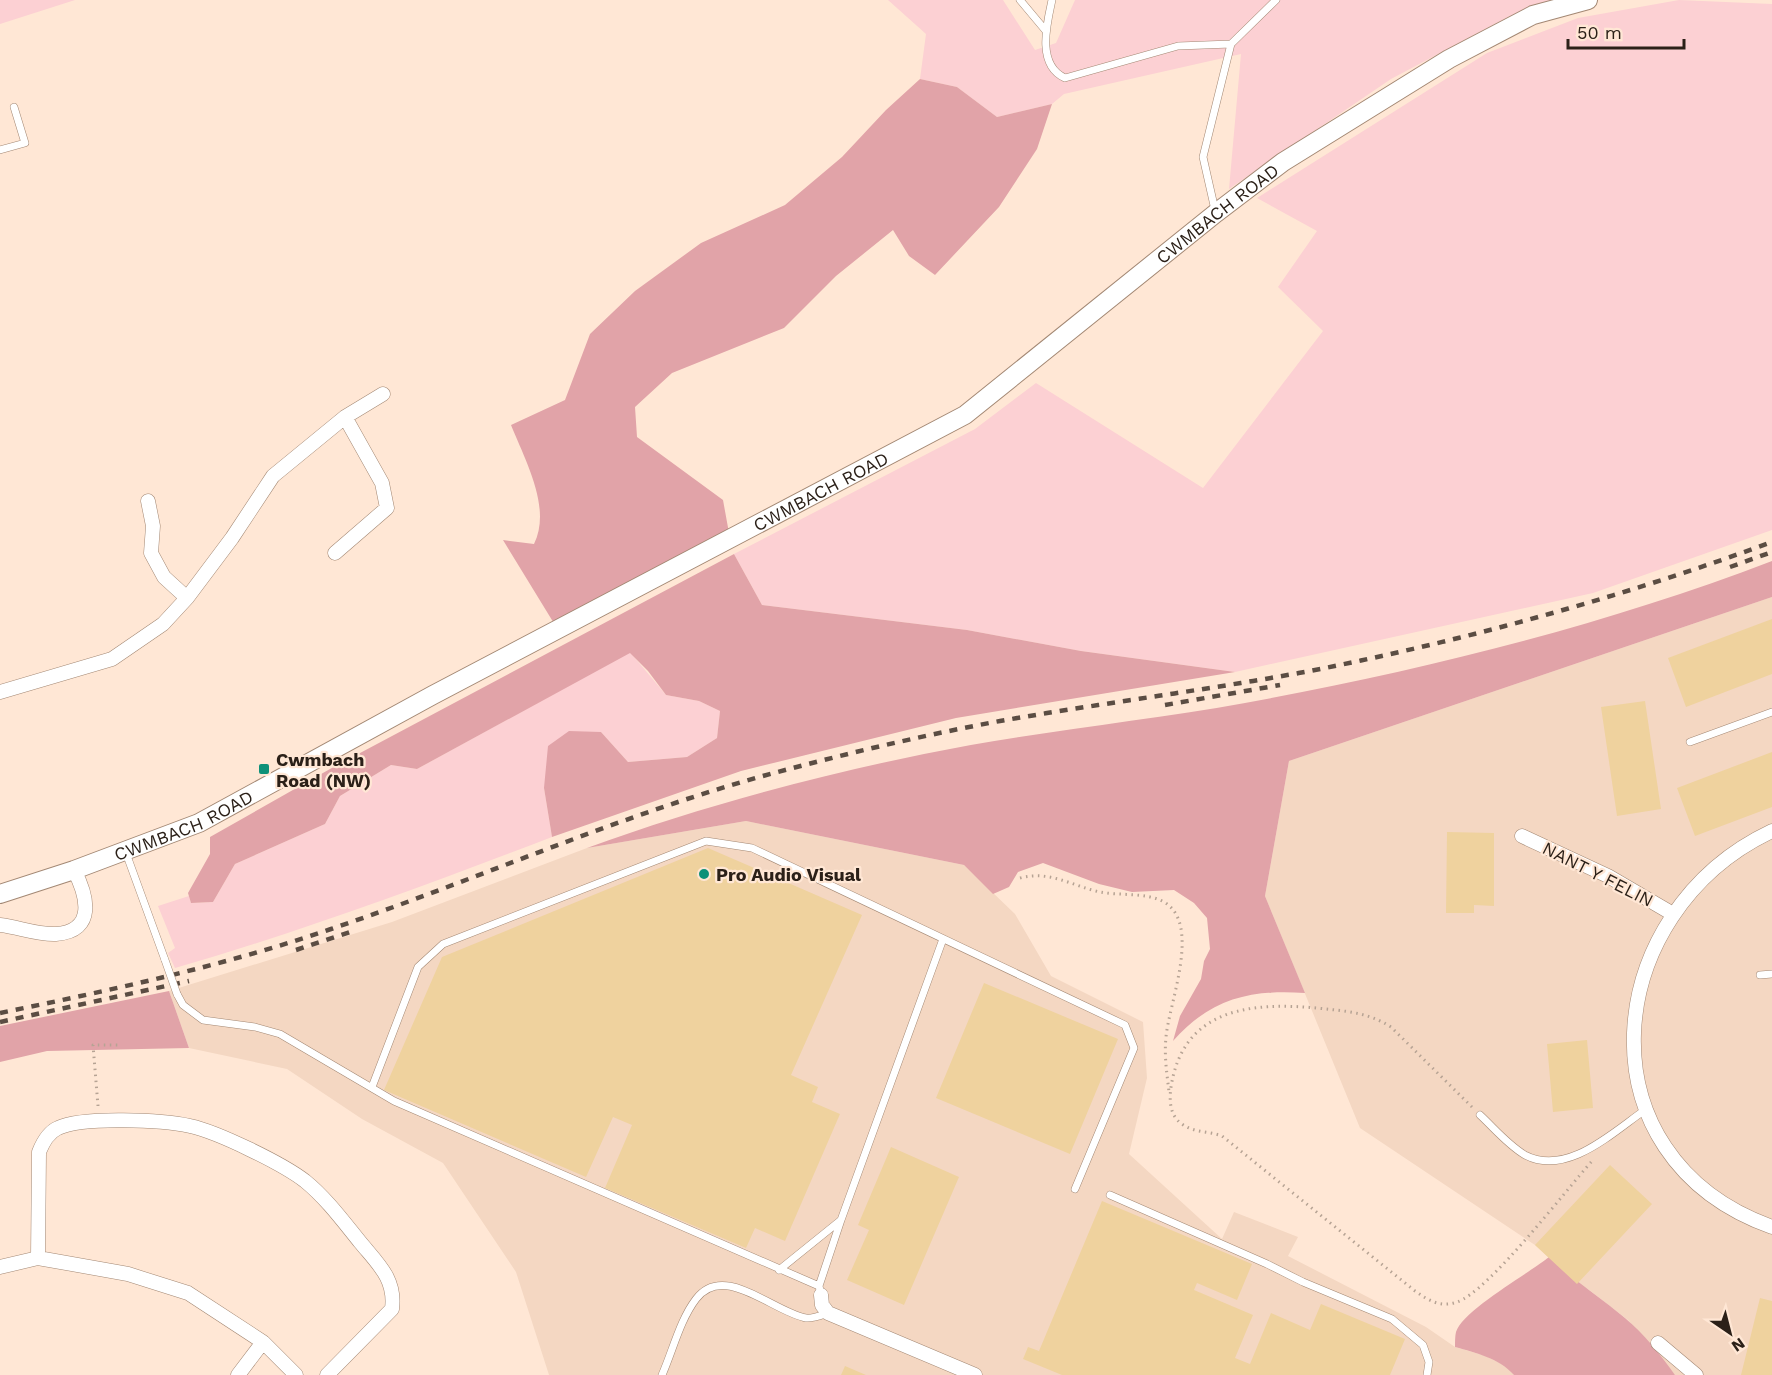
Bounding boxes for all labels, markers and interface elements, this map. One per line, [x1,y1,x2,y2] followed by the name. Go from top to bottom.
[1568,12,1684,50] scale bar
[1577,22,1622,43] text: 50 m
[1152,159,1282,268] street label: CWMBACH ROAD
[749,447,892,535] street label: CWMBACH ROAD
[276,749,371,791] place label: Cwmbach Road (NW)
[257,762,271,776] marker: Cwmbach Road (NW)
[111,785,256,865] street label: CWMBACH ROAD
[1539,837,1657,911] street label: NANT Y FELIN
[716,864,861,885] place label: Pro Audio Visual
[697,867,711,881] marker: Pro Audio Visual
[1700,1303,1760,1363] north arrow
[1728,1334,1749,1356] text: N

